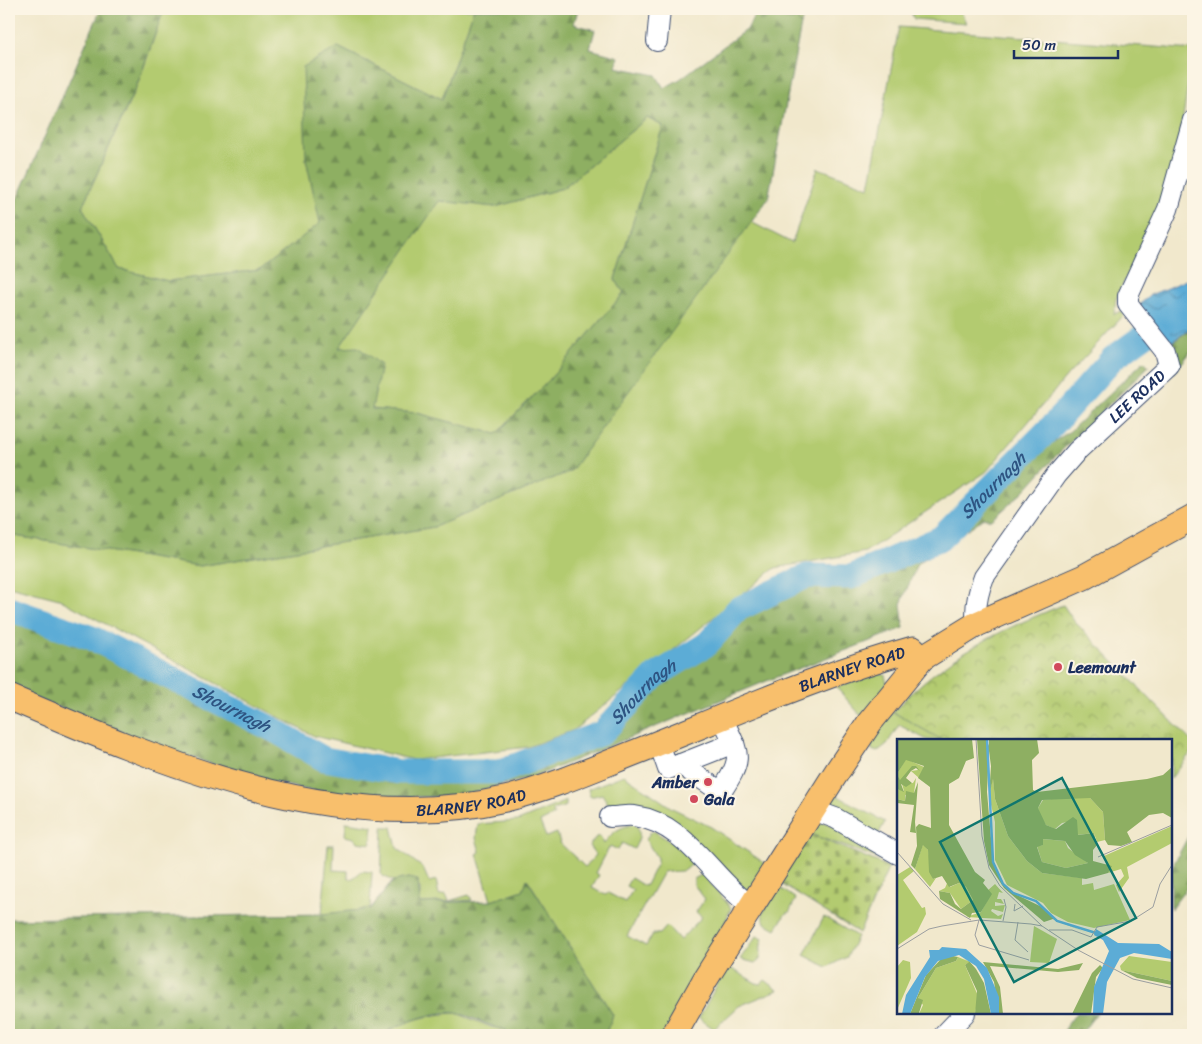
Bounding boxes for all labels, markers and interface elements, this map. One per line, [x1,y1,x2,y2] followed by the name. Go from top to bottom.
[1014,28,1118,60] scale bar
[1022,32,1057,58] text: 50 m
[1101,361,1172,430] street label: LEE ROAD
[952,443,1035,527] water label: Shournagh
[794,637,909,700] street label: BLARNEY ROAD
[601,650,684,732] water label: Shournagh
[1068,653,1137,682] place label: Leemount
[1052,661,1064,673] marker: Leemount
[186,675,278,742] water label: Shournagh
[897,739,1172,1014] inset map
[651,768,699,797] place label: Amber
[702,776,714,788] marker: Amber
[416,779,530,824] street label: BLARNEY ROAD
[703,785,736,814] place label: Gala
[688,793,700,805] marker: Gala

